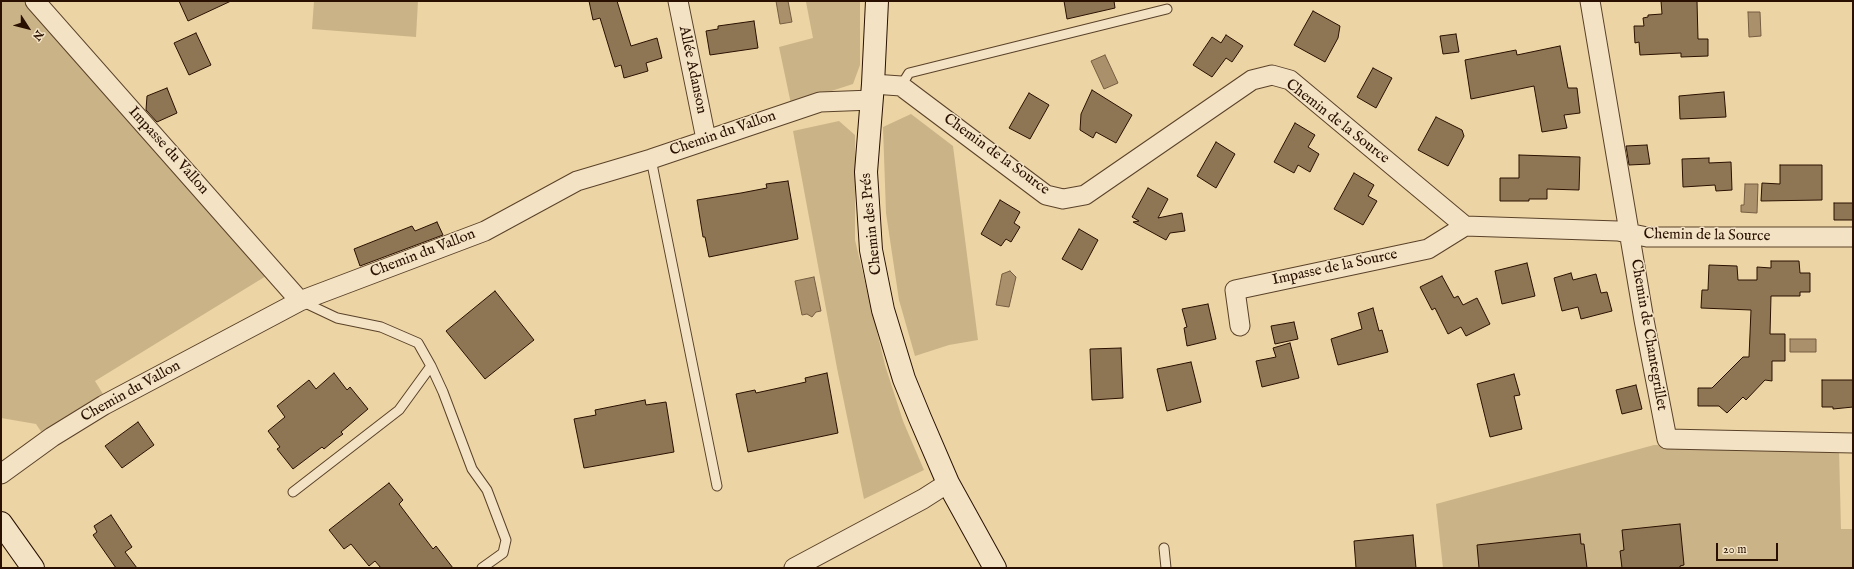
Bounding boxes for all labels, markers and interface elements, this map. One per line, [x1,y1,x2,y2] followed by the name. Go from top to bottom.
[8,8,48,48] north arrow
[674,24,710,116] street label: Allée Adanson
[29,27,46,43] text: N
[1282,76,1392,168] street label: Chemin de la Source
[124,103,212,199] street label: Impasse du Vallon
[668,107,778,161] street label: Chemin du Vallon
[939,110,1053,200] street label: Chemin de la Source
[858,172,886,276] street label: Chemin des Prés
[368,226,478,282] street label: Chemin du Vallon
[1643,226,1771,246] street label: Chemin de la Source
[1271,246,1399,290] street label: Impasse de la Source
[1626,258,1670,412] street label: Chemin de Chantegrillet
[78,357,184,427] street label: Chemin du Vallon
[1718,535,1780,561] scale bar
[1723,542,1746,557] text: 20 m

